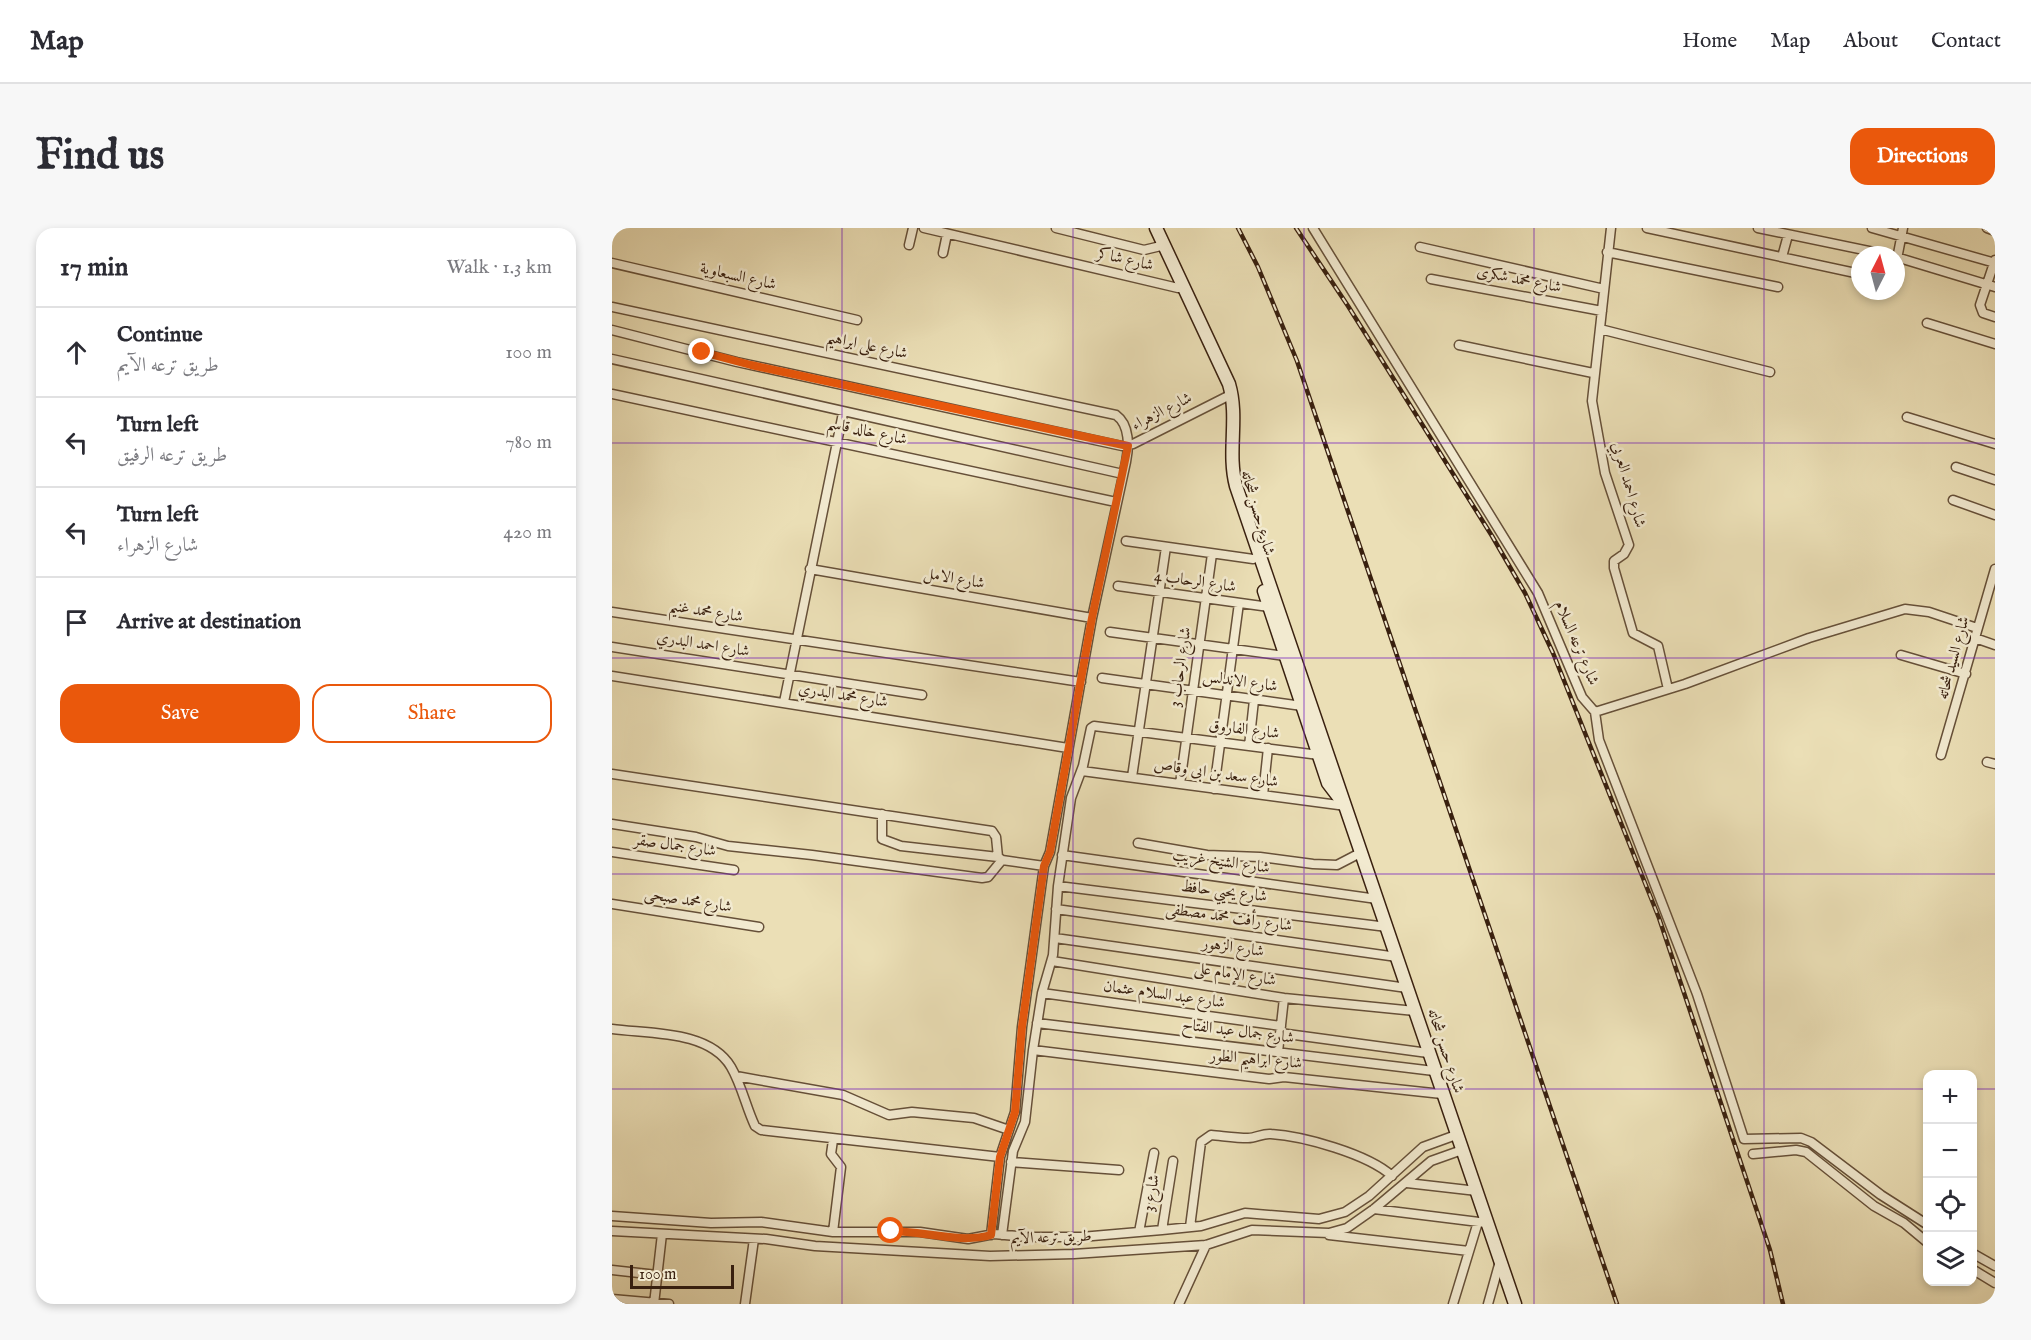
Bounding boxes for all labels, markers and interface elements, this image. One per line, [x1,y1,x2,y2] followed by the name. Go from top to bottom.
[30,24,84,59] text: Map
[1682,28,1737,55] text: Home
[1770,28,1810,55] text: Map
[1843,28,1898,55] text: About
[1931,28,2001,55] text: Contact
[1850,128,1995,185] button: Directions
[36,130,164,183] text: Find us
[1092,243,1155,278] street label: شارع شاكر
[1851,246,1905,300] north arrow
[60,251,128,284] text: 17 min
[446,255,552,280] text: Walk · 1.3 km
[698,259,778,297] street label: شارع السبعاوية
[1475,262,1563,300] street label: شارع محمد شكرى
[117,321,203,349] text: Continue
[824,328,909,369] street label: شارع على ابراهيم
[60,336,93,369] icon: ahead
[688,338,714,364] route end
[505,340,552,365] text: 100 m
[117,353,219,378] text: طريق ترعه الآيم
[1128,388,1196,437] street label: شارع الزهراء
[117,411,199,439] text: Turn left
[824,414,909,455] street label: شارع خالد قاسم
[60,426,93,459] icon: left
[505,430,552,455] text: 780 m
[1604,440,1650,531] street label: شارع احمد العربي
[117,443,227,468] text: طريق ترعه الرفيق
[1233,468,1279,559] street label: شارع حسن شحاته
[117,501,199,529] text: Turn left
[60,516,93,549] icon: left
[503,520,552,545] text: 420 m
[117,533,198,558] text: شارع الزهراء
[922,564,986,596] street label: شارع الامل
[1153,566,1237,600] street label: شارع الرحاب 4
[667,596,744,633] street label: شارع محمد غنيم
[1546,597,1603,690] street label: شارع ترعه السلام
[60,606,93,639] icon: arrive
[117,608,301,636] text: Arrive at destination
[1933,614,1977,702] street label: شارع السيد شحاته
[1165,626,1198,709] street label: شارع الرحاب 3
[655,628,751,664] street label: شارع احمد البدري
[1201,667,1279,699] street label: شارع الاندلس
[797,679,889,715] street label: شارع محمد البدري
[60,684,300,743] button: Save
[312,684,552,743] button: Share
[1207,716,1280,746] street label: شارع الفاروق
[1152,755,1280,795] street label: شارع سعد بن ابى وقاص
[631,830,717,864] street label: شارع جمال صقر
[1171,845,1271,882] street label: شارع الشيخ غريب
[1179,877,1268,911] street label: شارع يحيي حافظ
[643,884,733,920] street label: شارع محمد صبحى
[1164,896,1294,939] street label: شارع رأفت محمد مصطفى
[1199,934,1265,964] street label: شارع الزهور
[1192,959,1277,994] street label: شارع الإمام على
[1101,977,1226,1016] street label: شارع عبد السلام عثمان
[1420,1006,1468,1097] street label: شارع حسن شحاته
[1180,1015,1295,1052] street label: شارع جمال عبد الفتاح
[1207,1046,1303,1079] street label: شارع ابراهيم الطور
[1923,1070,1977,1286] map controls
[1923,1070,1977,1124] button: +
[1923,1124,1977,1178] button: −
[1139,1173,1167,1213] street label: شارع 3
[1923,1178,1977,1232] button: locate
[877,1217,903,1243] route start
[1010,1225,1092,1252] street label: طريق ترعه الآيم
[1923,1232,1977,1286] button: layers
[630,1262,734,1290] scale bar
[639,1265,676,1285] text: 100 m

